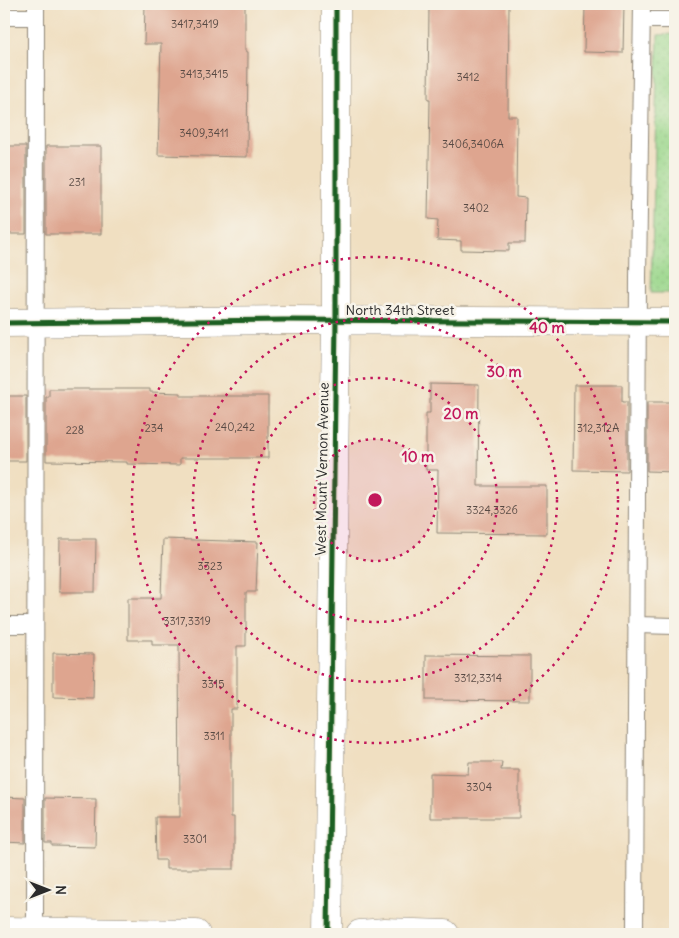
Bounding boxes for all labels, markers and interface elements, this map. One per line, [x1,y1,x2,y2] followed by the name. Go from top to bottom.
[171,17,219,31] house number: 3417,3419
[180,67,228,81] house number: 3413,3415
[457,70,479,84] house number: 3412
[179,126,229,140] house number: 3409,3411
[442,137,504,151] house number: 3406,3406A
[69,175,85,189] house number: 231
[463,201,489,215] house number: 3402
[346,301,455,319] street label: North 34th Street
[529,318,565,337] text: 40 m
[486,362,522,381] text: 30 m
[311,382,333,556] street label: West Mount Vernon Avenue
[444,404,478,423] text: 20 m
[215,420,255,434] house number: 240,242
[145,421,163,435] house number: 234
[577,421,619,435] house number: 312,312A
[66,423,84,437] house number: 228
[402,447,434,466] text: 10 m
[366,491,384,509] centre of rings
[466,503,518,517] house number: 3324,3326
[198,559,222,573] house number: 3323
[163,614,211,628] house number: 3317,3319
[454,671,502,685] house number: 3312,3314
[201,677,225,691] house number: 3315
[203,729,225,743] house number: 3311
[466,780,492,794] house number: 3304
[183,832,207,846] house number: 3301
[22,866,72,916] north arrow
[52,885,70,895] text: N

